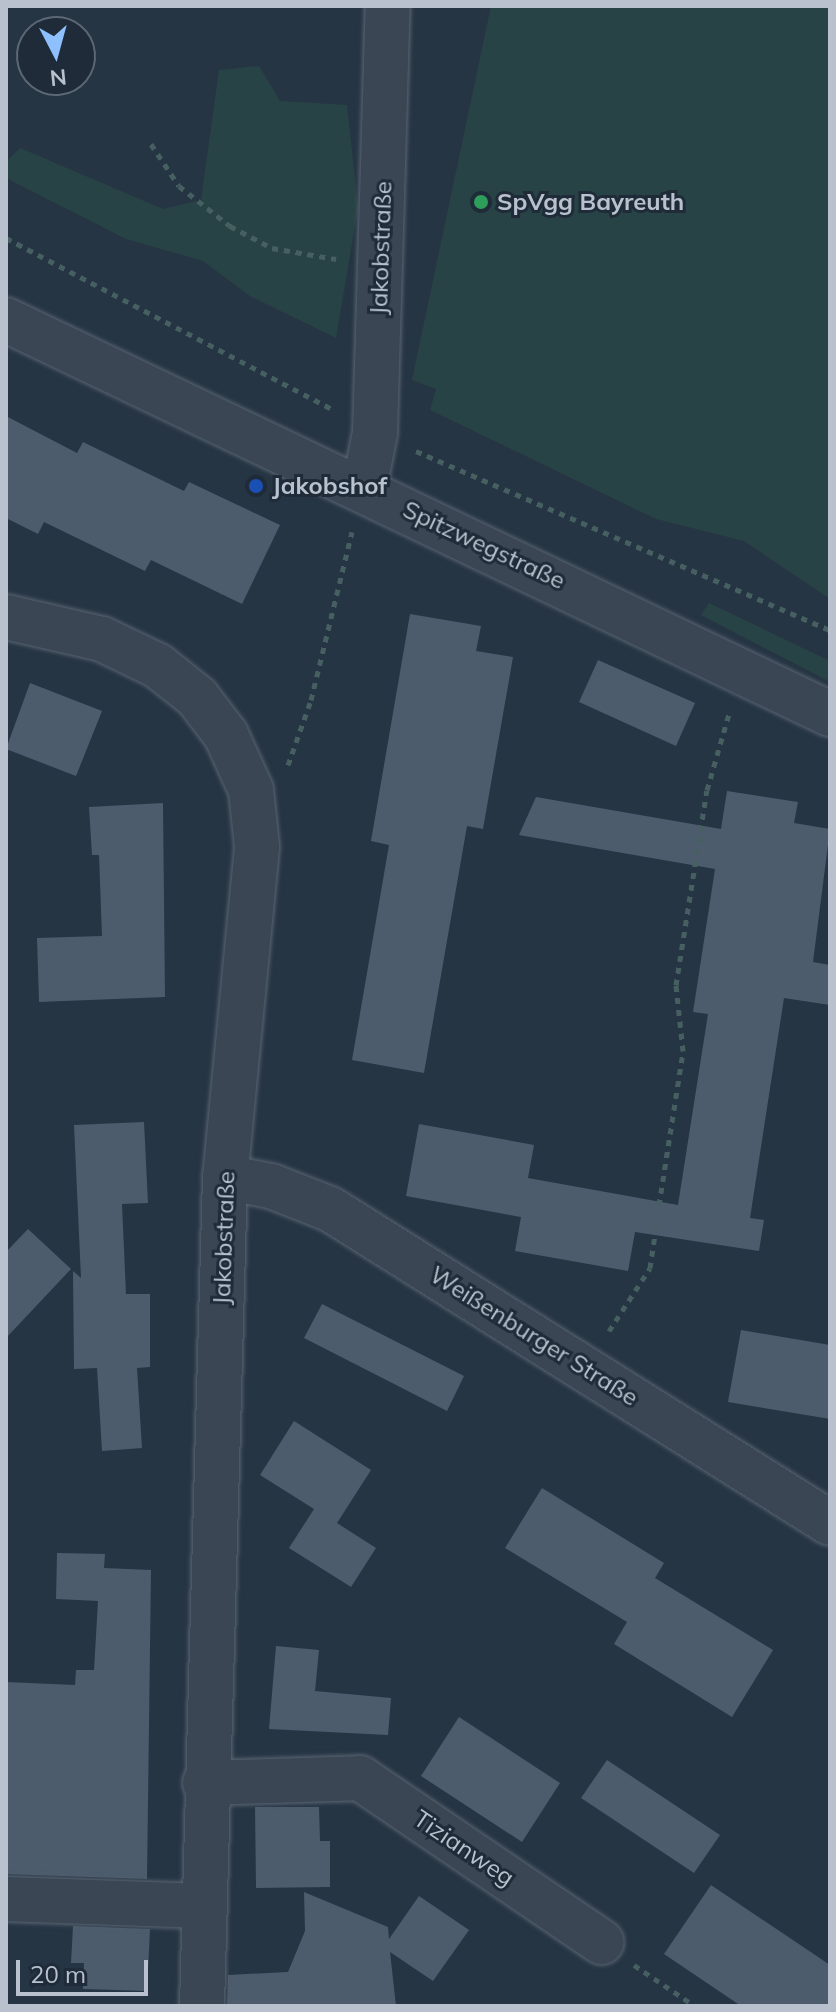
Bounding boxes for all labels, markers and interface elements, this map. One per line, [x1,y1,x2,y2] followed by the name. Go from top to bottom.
[16,16,96,96] north arrow
[49,63,68,93] text: N
[364,181,398,315] street label: Jakobstraße
[497,188,684,216] place label: SpVgg Bayreuth
[472,193,490,211] marker: SpVgg Bayreuth
[272,472,387,500] place label: Jakobshof
[247,477,265,495] marker: Jakobshof
[398,495,570,595] street label: Spitzwegstraße
[207,1171,241,1305] street label: Jakobstraße
[424,1260,644,1412] street label: Weißenburger Straße
[408,1804,520,1892] street label: Tizianweg
[20,1944,152,1994] scale bar
[30,1959,86,1989] text: 20 m

